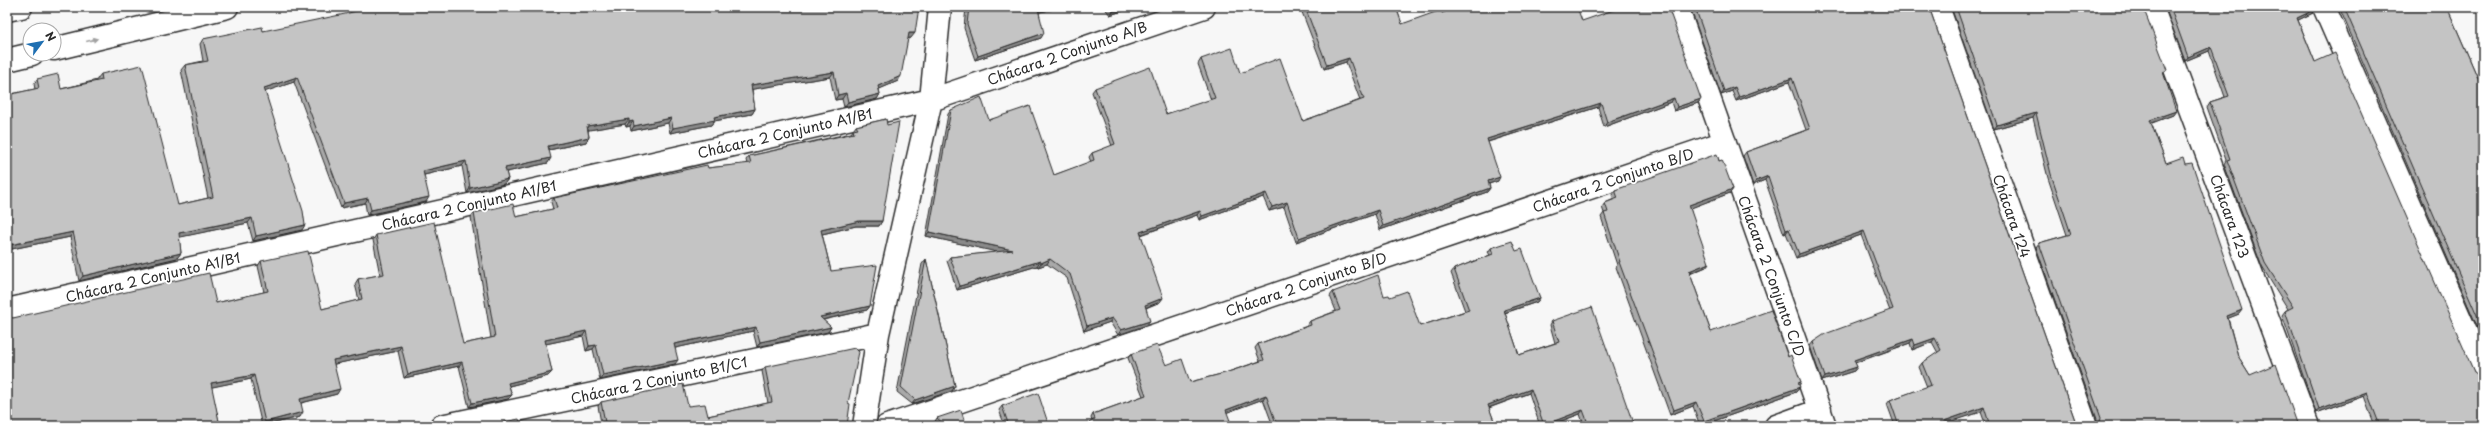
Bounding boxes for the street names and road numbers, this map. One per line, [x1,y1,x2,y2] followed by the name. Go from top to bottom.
[984,16,1150,90] street label: Chácara 2 Conjunto A/B
[695,103,875,163] street label: Chácara 2 Conjunto A1/B1
[1530,143,1696,217] street label: Chácara 2 Conjunto B/D
[1988,171,2036,261] street label: Chácara 124
[2205,171,2255,261] street label: Chácara 123
[379,175,559,235] street label: Chácara 2 Conjunto A1/B1
[1733,193,1811,359] street label: Chácara 2 Conjunto C/D
[63,247,243,307] street label: Chácara 2 Conjunto A1/B1
[1223,247,1389,321] street label: Chácara 2 Conjunto B/D
[569,351,749,409] street label: Chácara 2 Conjunto B1/C1

